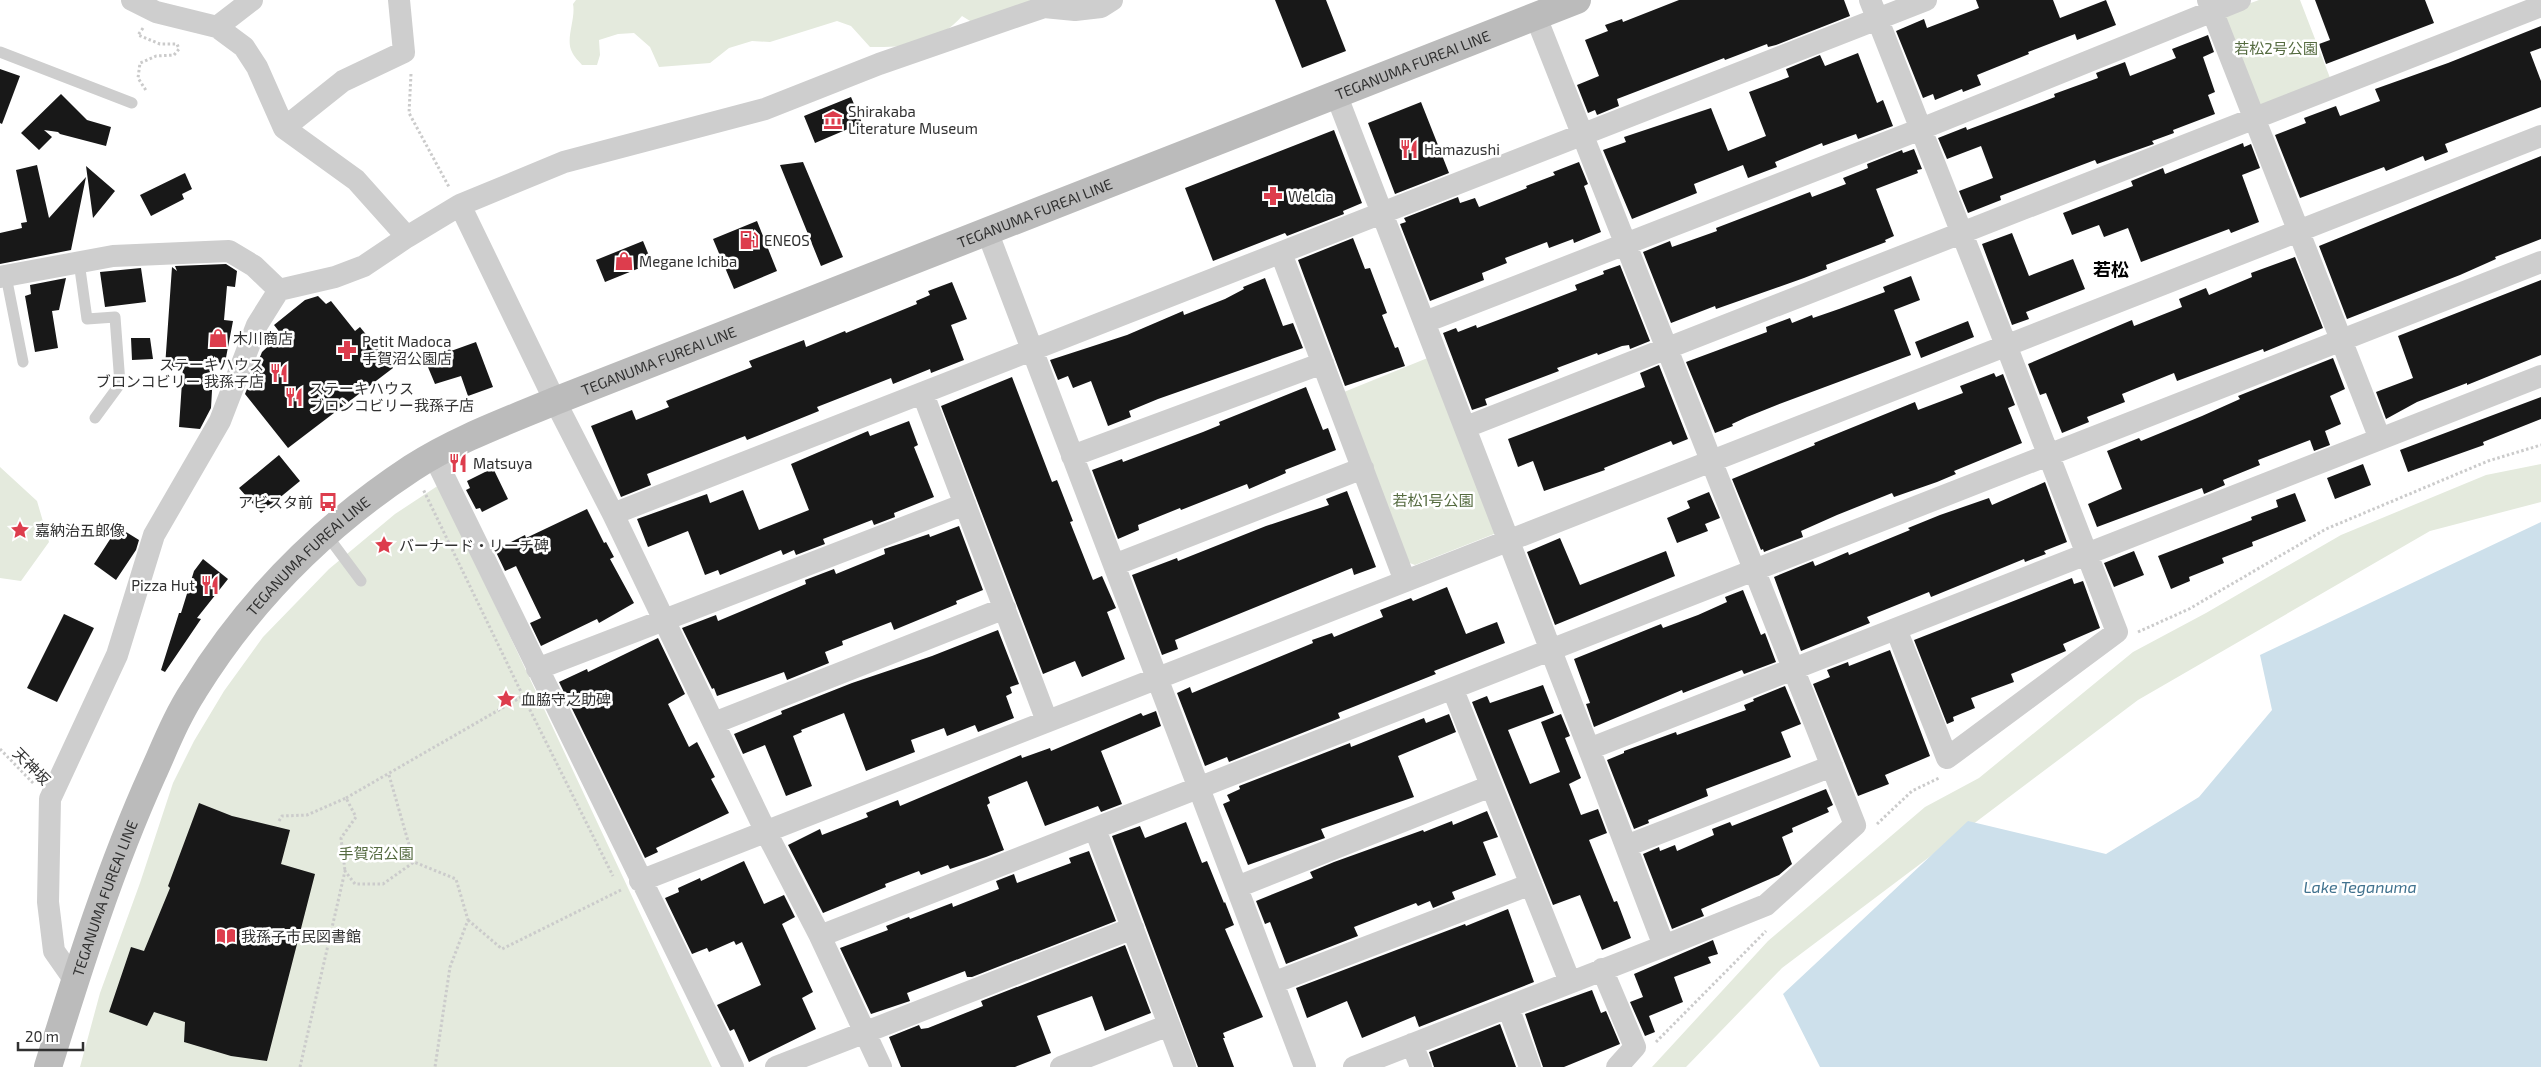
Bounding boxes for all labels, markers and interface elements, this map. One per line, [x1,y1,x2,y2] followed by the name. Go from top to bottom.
[1333,26,1493,103] street label: TEGANUMA FUREAI LINE
[2234,39,2318,57] park label: 若松2号公園
[848,102,978,137] place label: Shirakaba Literature Museum
[822,109,844,131] museum icon: Shirakaba Literature Museum
[1398,138,1420,160] restaurant icon: Hamazushi
[1424,140,1500,158] place label: Hamazushi
[955,174,1115,251] street label: TEGANUMA FUREAI LINE
[1262,185,1284,207] pharmacy icon: Welcia
[1288,187,1334,205] place label: Welcia
[738,229,760,251] fuel station icon: ENEOS
[764,231,810,249] place label: ENEOS
[613,250,635,272] shop icon: Megane Ichiba
[639,252,737,270] place label: Megane Ichiba
[2093,258,2129,280] district label: 若松
[578,322,739,399] street label: TEGANUMA FUREAI LINE
[207,327,229,349] shop icon: 木川商店
[233,329,293,347] place label: 木川商店
[362,332,452,367] place label: Petit Madoca 手賀沼公園店
[336,339,358,361] pharmacy icon: Petit Madoca 手賀沼公園店
[96,355,264,390] place label: ステーキハウス ブロンコビリー 我孫子店
[268,362,290,384] restaurant icon: ステーキハウス ブロンコビリー 我孫子店
[309,379,474,414] place label: ステーキハウス ブロンコビリー我孫子店
[283,386,305,408] restaurant icon: ステーキハウス ブロンコビリー我孫子店
[447,452,469,474] restaurant icon: Matsuya
[473,454,532,472] place label: Matsuya
[317,491,339,513] bus stop icon: アビスタ前
[1393,491,1473,509] park label: 若松1号公園
[242,492,373,619] street label: TEGANUMA FUREAI LINE
[238,493,313,511] place label: アビスタ前
[9,519,31,541] place icon: 嘉納治五郎像
[35,521,125,539] place label: 嘉納治五郎像
[373,534,395,556] place icon: バーナード・リーチ碑
[399,536,549,554] place label: バーナード・リーチ碑
[199,574,221,596] restaurant icon: Pizza Hut
[131,576,195,594] place label: Pizza Hut
[495,688,517,710] place icon: 血脇守之助碑
[521,690,611,708] place label: 血脇守之助碑
[10,744,54,788] street label: 天神坂
[68,817,141,979] street label: TEGANUMA FUREAI LINE
[338,844,414,862] park label: 手賀沼公園
[2303,877,2417,896] water label: Lake Teganuma
[215,925,237,947] library icon: 我孫子市民図書館
[241,927,361,945] place label: 我孫子市民図書館
[18,1020,82,1052] scale bar
[25,1027,59,1045] text: 20 m

